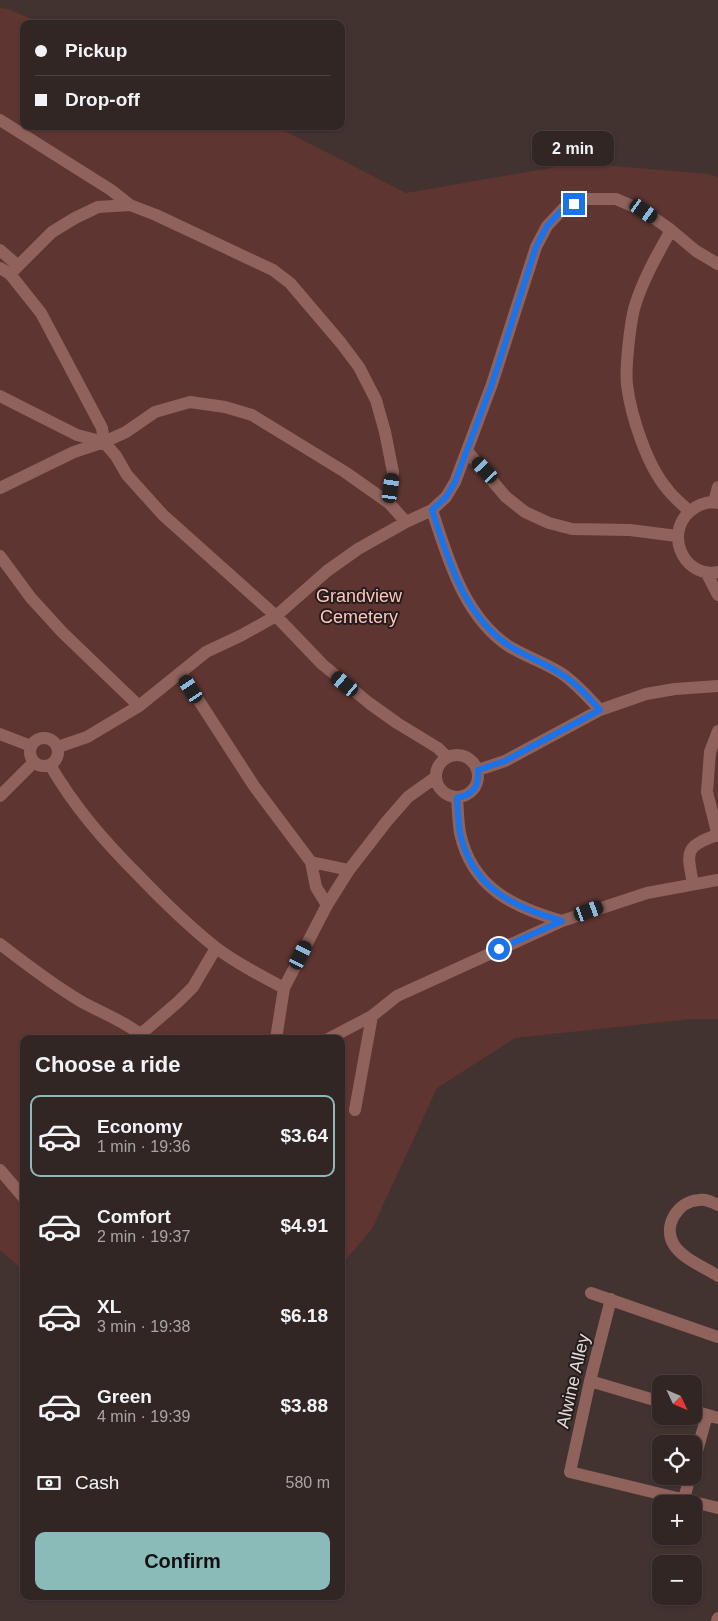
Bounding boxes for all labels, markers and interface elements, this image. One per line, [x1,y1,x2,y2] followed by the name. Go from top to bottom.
[65,40,127,61] text: Pickup
[65,89,140,110] text: Drop-off
[533,132,615,166] callout: 2 min
[552,140,594,157] text: 2 min
[563,193,585,215] route end
[627,196,660,226] car
[469,454,500,486] car
[381,472,400,504] car
[316,586,403,627] park label: Grandview Cemetery
[328,669,361,699] car
[176,672,205,706] car
[572,899,605,923] car
[287,938,314,972] car
[488,938,510,960] route start
[35,1052,180,1077] text: Choose a ride
[37,1114,82,1159] icon: car
[97,1116,183,1137] text: Economy
[280,1125,328,1146] text: $3.64
[97,1138,190,1155] text: 1 min · 19:36
[37,1204,82,1249] icon: car
[97,1206,171,1227] text: Comfort
[280,1215,328,1236] text: $4.91
[97,1228,190,1245] text: 2 min · 19:37
[37,1294,82,1339] icon: car
[97,1296,121,1317] text: XL
[280,1305,328,1326] text: $6.18
[97,1318,190,1335] text: 3 min · 19:38
[552,1332,594,1430] street label: Alwine Alley
[652,1375,702,1425] north arrow
[652,1375,702,1605] map controls
[37,1384,82,1429] icon: car
[97,1386,152,1407] text: Green
[280,1395,328,1416] text: $3.88
[97,1408,190,1425] text: 4 min · 19:39
[652,1435,702,1485] button: locate
[35,1469,63,1497] icon: cash
[75,1472,119,1493] text: Cash
[286,1474,330,1491] text: 580 m
[652,1495,702,1545] button: +
[35,1532,330,1590] button: Confirm
[652,1555,702,1605] button: −

